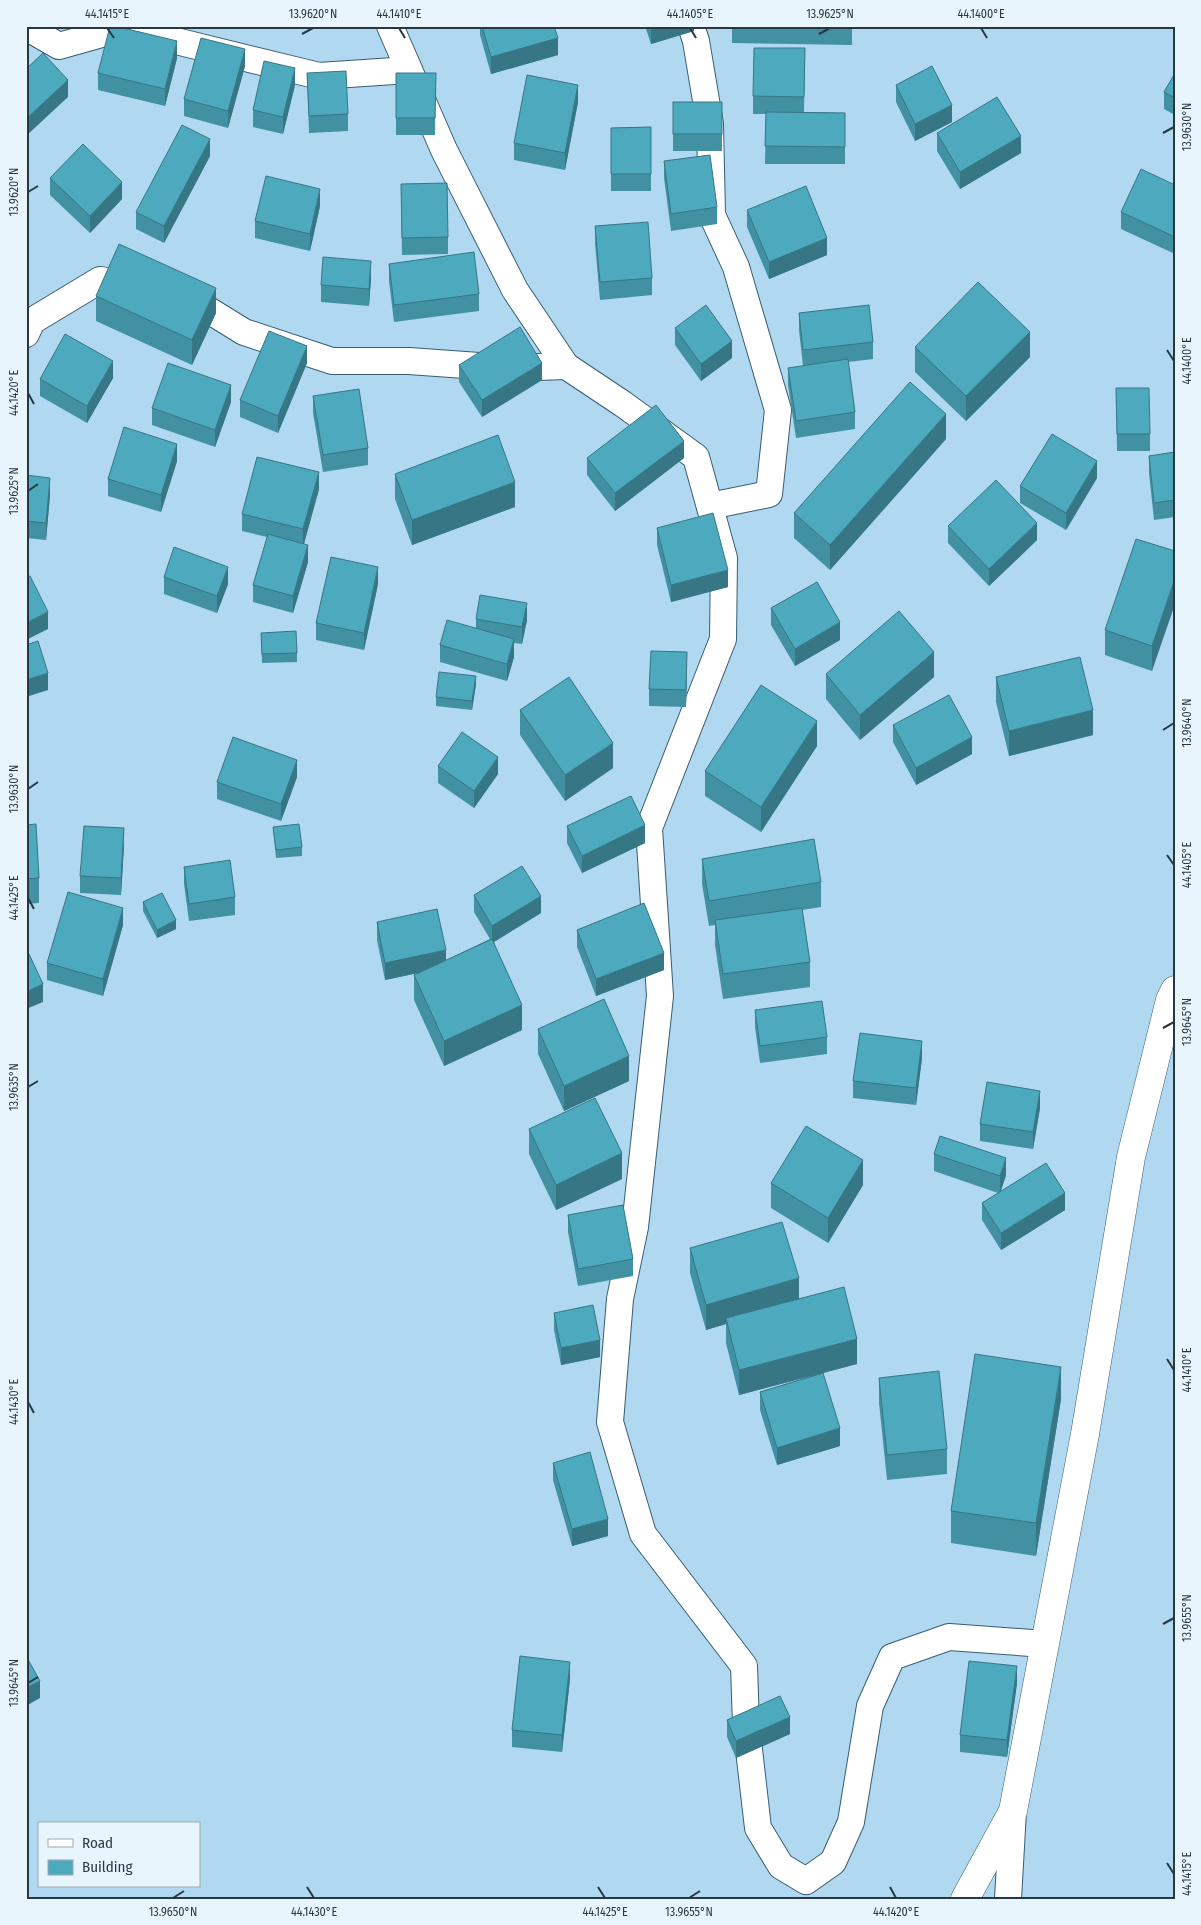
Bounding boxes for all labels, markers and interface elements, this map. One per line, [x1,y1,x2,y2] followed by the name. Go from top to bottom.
[85,7,129,21] text: 44.1415°E
[289,7,337,21] text: 13.9620°N
[377,7,422,21] text: 44.1410°E
[667,7,714,21] text: 44.1405°E
[806,7,854,21] text: 13.9625°N
[957,7,1005,21] text: 44.1400°E
[1180,103,1194,151] text: 13.9630°N
[7,168,21,216] text: 13.9620°N
[1180,337,1194,385] text: 44.1400°E
[7,370,21,416] text: 44.1420°E
[7,467,21,515] text: 13.9625°N
[1180,698,1194,748] text: 13.9640°N
[7,765,21,813] text: 13.9630°N
[1180,841,1194,888] text: 44.1405°E
[7,875,21,921] text: 44.1425°E
[1180,998,1194,1046] text: 13.9645°N
[7,1063,21,1111] text: 13.9635°N
[1180,1347,1194,1393] text: 44.1410°E
[7,1379,21,1425] text: 44.1430°E
[1180,1594,1194,1642] text: 13.9655°N
[7,1659,21,1707] text: 13.9645°N
[38,1822,200,1888] legend
[82,1834,113,1852] text: Road
[1180,1852,1194,1896] text: 44.1415°E
[82,1858,133,1876] text: Building
[149,1905,197,1919] text: 13.9650°N
[291,1905,337,1919] text: 44.1430°E
[582,1905,628,1919] text: 44.1425°E
[665,1905,713,1919] text: 13.9655°N
[873,1905,919,1919] text: 44.1420°E

